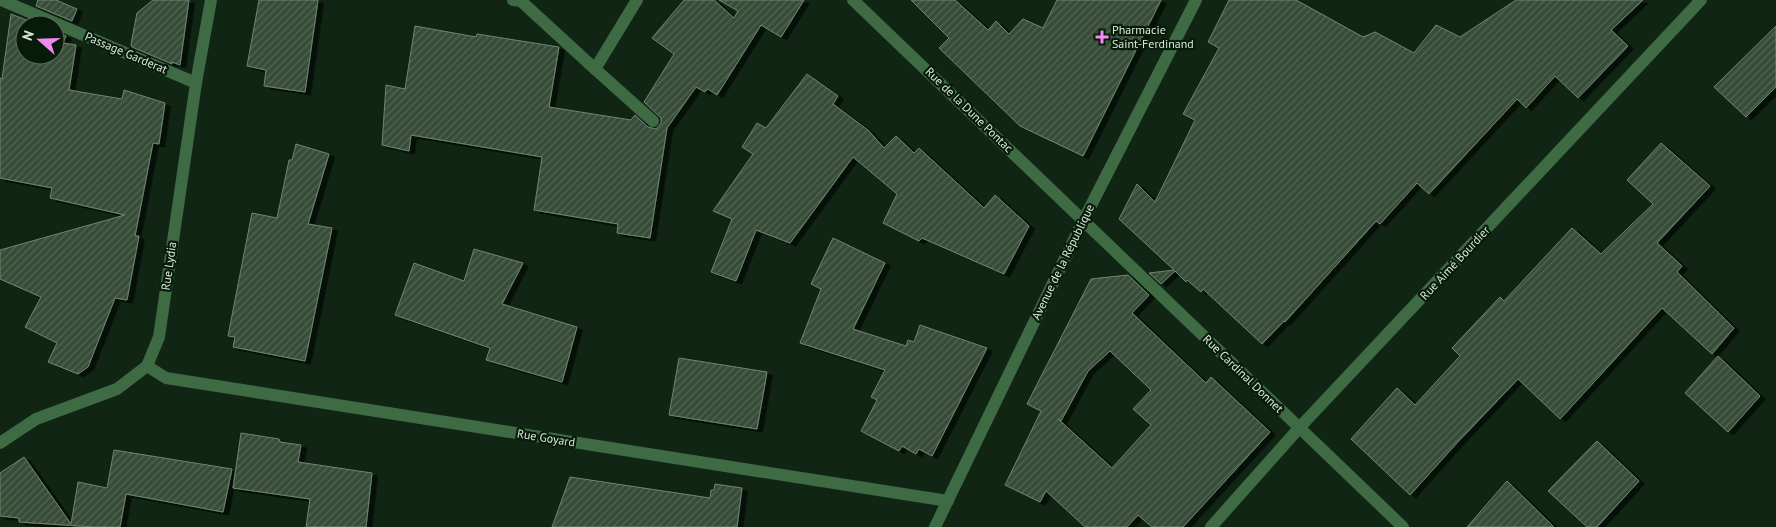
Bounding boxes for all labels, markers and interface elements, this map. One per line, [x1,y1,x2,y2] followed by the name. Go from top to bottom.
[15,15,65,65] north arrow
[1112,22,1194,51] place label: Pharmacie Saint-Ferdinand
[18,28,38,43] text: N
[83,28,170,77] street label: Passage Garderat
[1096,31,1108,43] marker: Pharmacie Saint-Ferdinand
[922,64,1017,156] street label: Rue de la Dune Pontac
[1028,201,1097,322] street label: Avenue de la République
[1417,223,1493,303] street label: Rue Aimé Bourdier
[158,241,179,291] street label: Rue Lydia
[1200,331,1287,416] street label: Rue Cardinal Donnet
[516,426,576,449] street label: Rue Goyard

